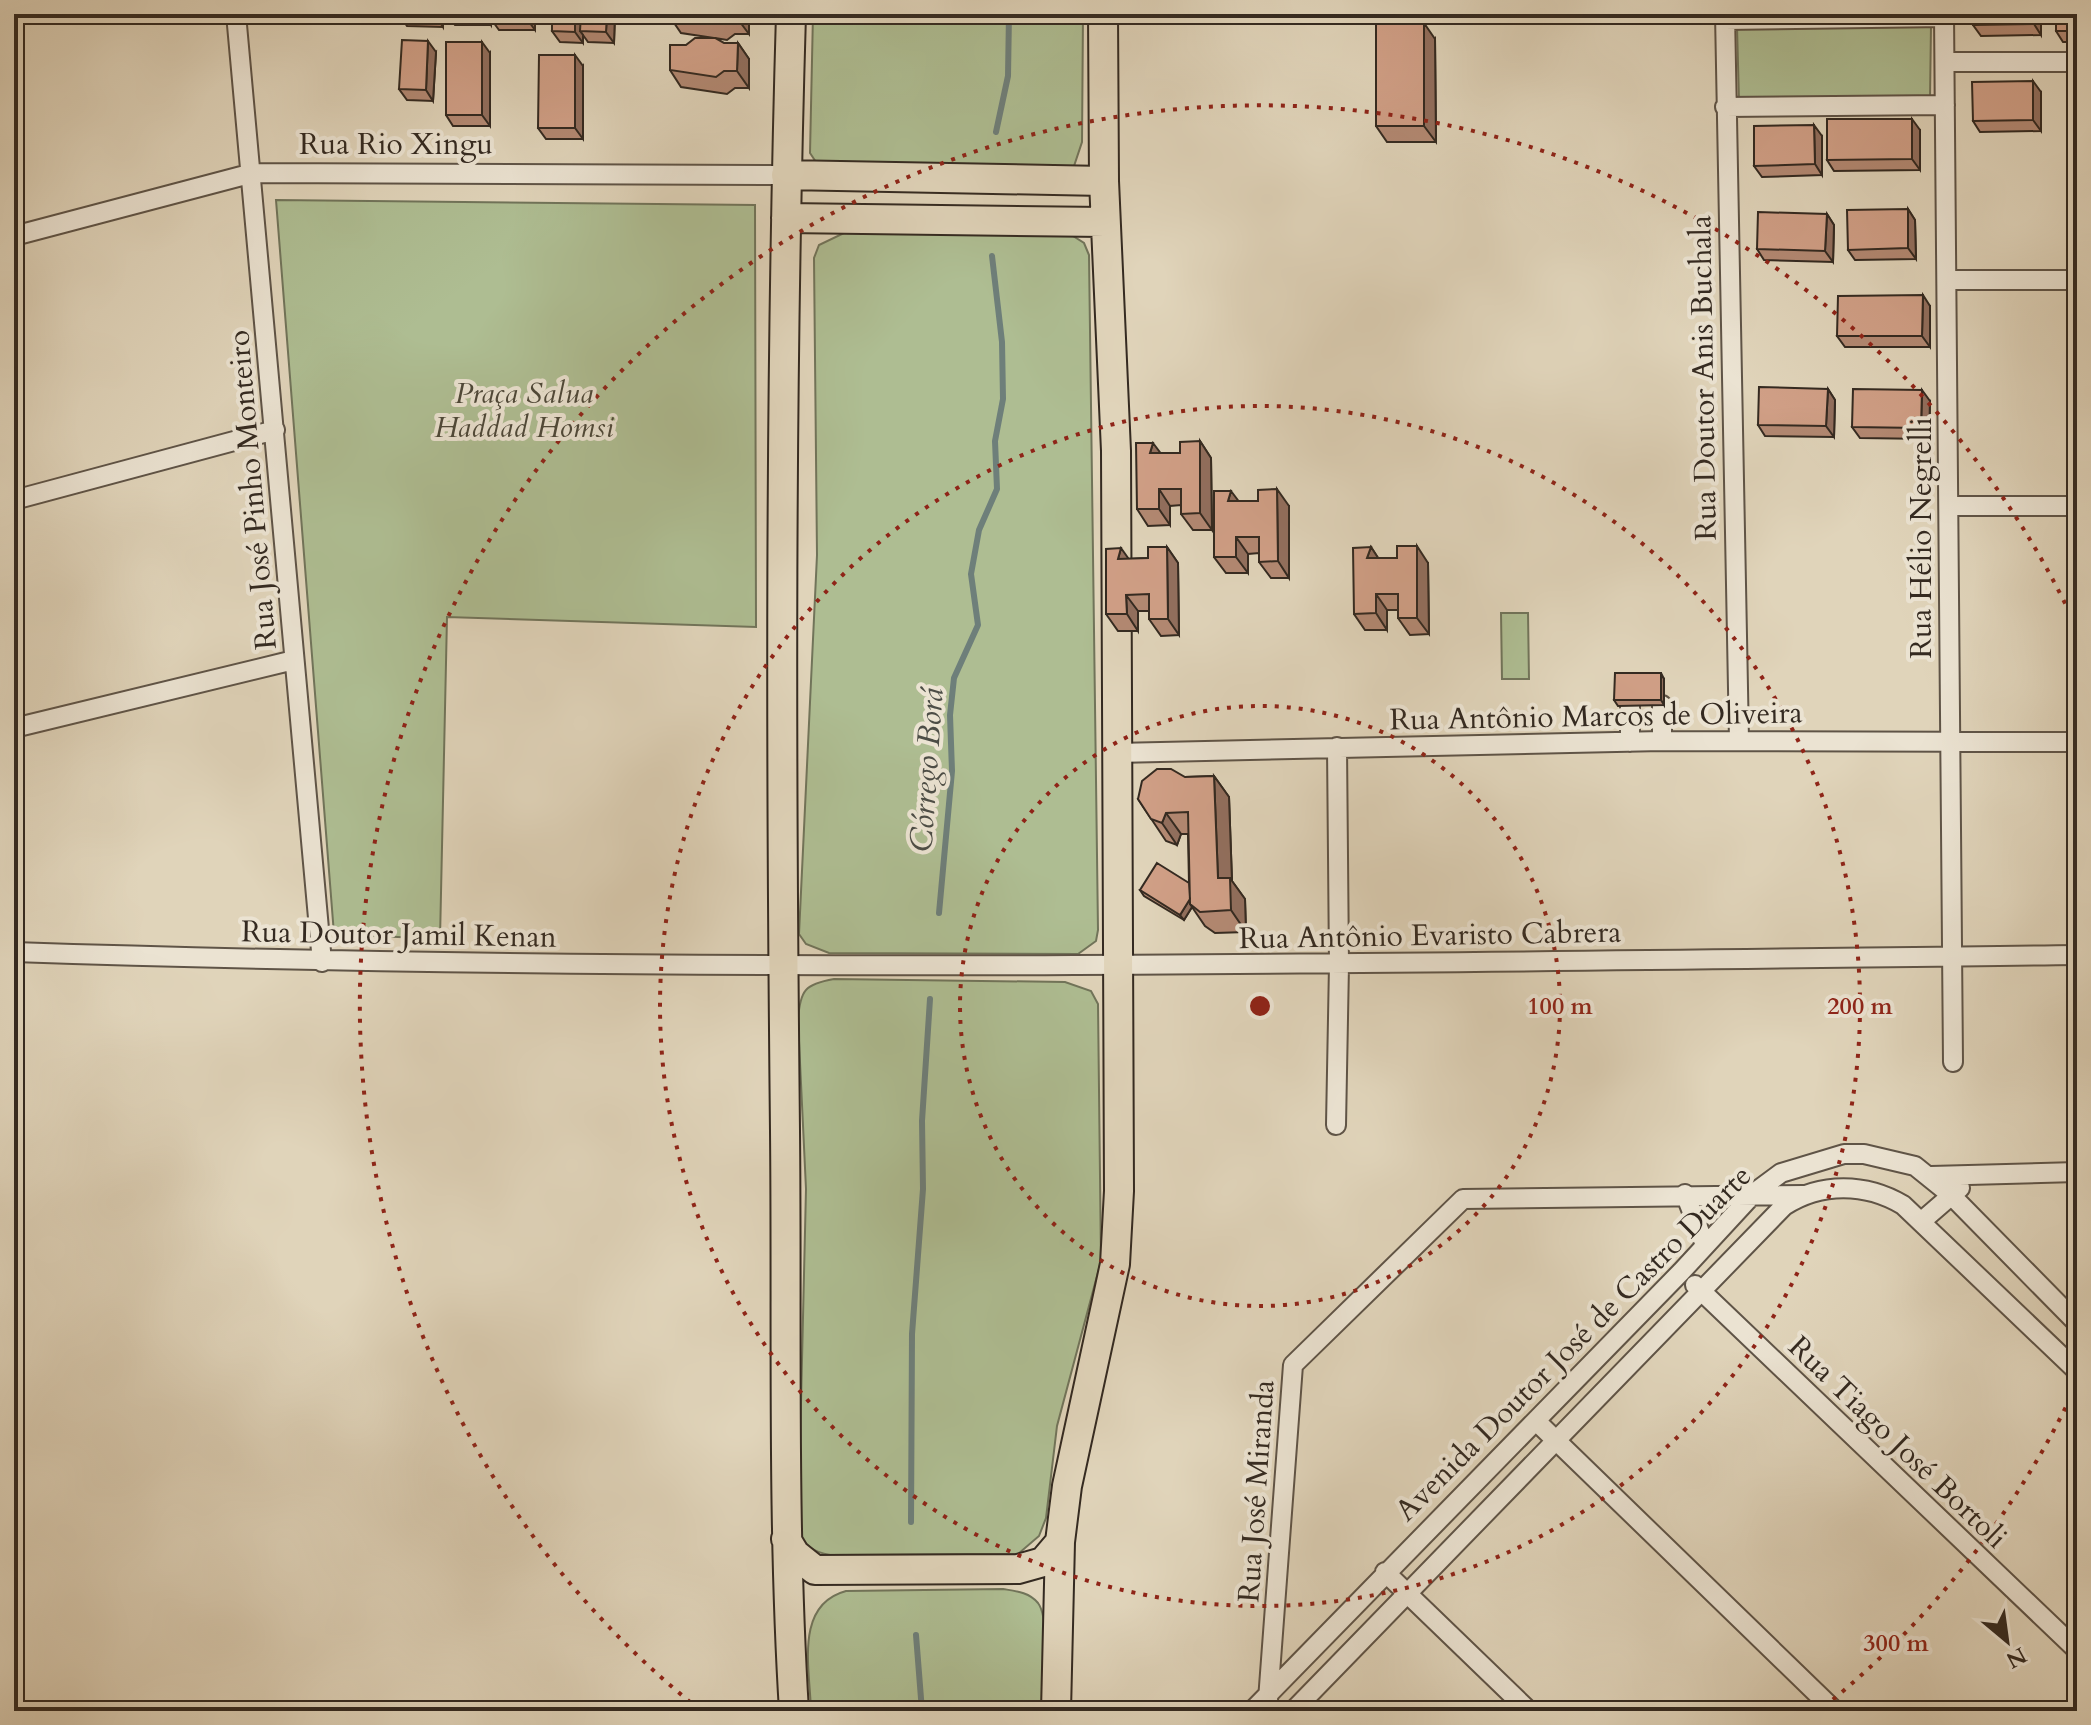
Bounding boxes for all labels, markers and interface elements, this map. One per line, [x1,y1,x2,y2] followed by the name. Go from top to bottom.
[299,124,493,165] street label: Rua Rio Xingu
[1680,215,1727,541] street label: Rua Doutor Anis Buchala
[218,329,287,651] street label: Rua José Pinho Monteiro
[434,373,615,448] park label: Praça Salua Haddad Homsi
[1901,417,1942,659] street label: Rua Hélio Negrelli
[899,685,955,854] water label: Córrego Borá
[1389,692,1803,741] street label: Rua Antônio Marcos de Oliveira
[241,911,557,958] street label: Rua Doutor Jamil Kenan
[1238,912,1622,959] street label: Rua Antônio Evaristo Cabrera
[1527,990,1594,1023] text: 100 m
[1827,990,1894,1023] text: 200 m
[1246,992,1274,1020] centre of rings
[1386,1156,1761,1531] street label: Avenida Doutor José de Castro Duarte
[1779,1327,2016,1558] street label: Rua Tiago José Bortoli
[1228,1378,1285,1604] street label: Rua José Miranda
[1967,1601,2047,1681] north arrow
[1863,1627,1930,1660] text: 300 m
[2001,1640,2032,1675] text: N

